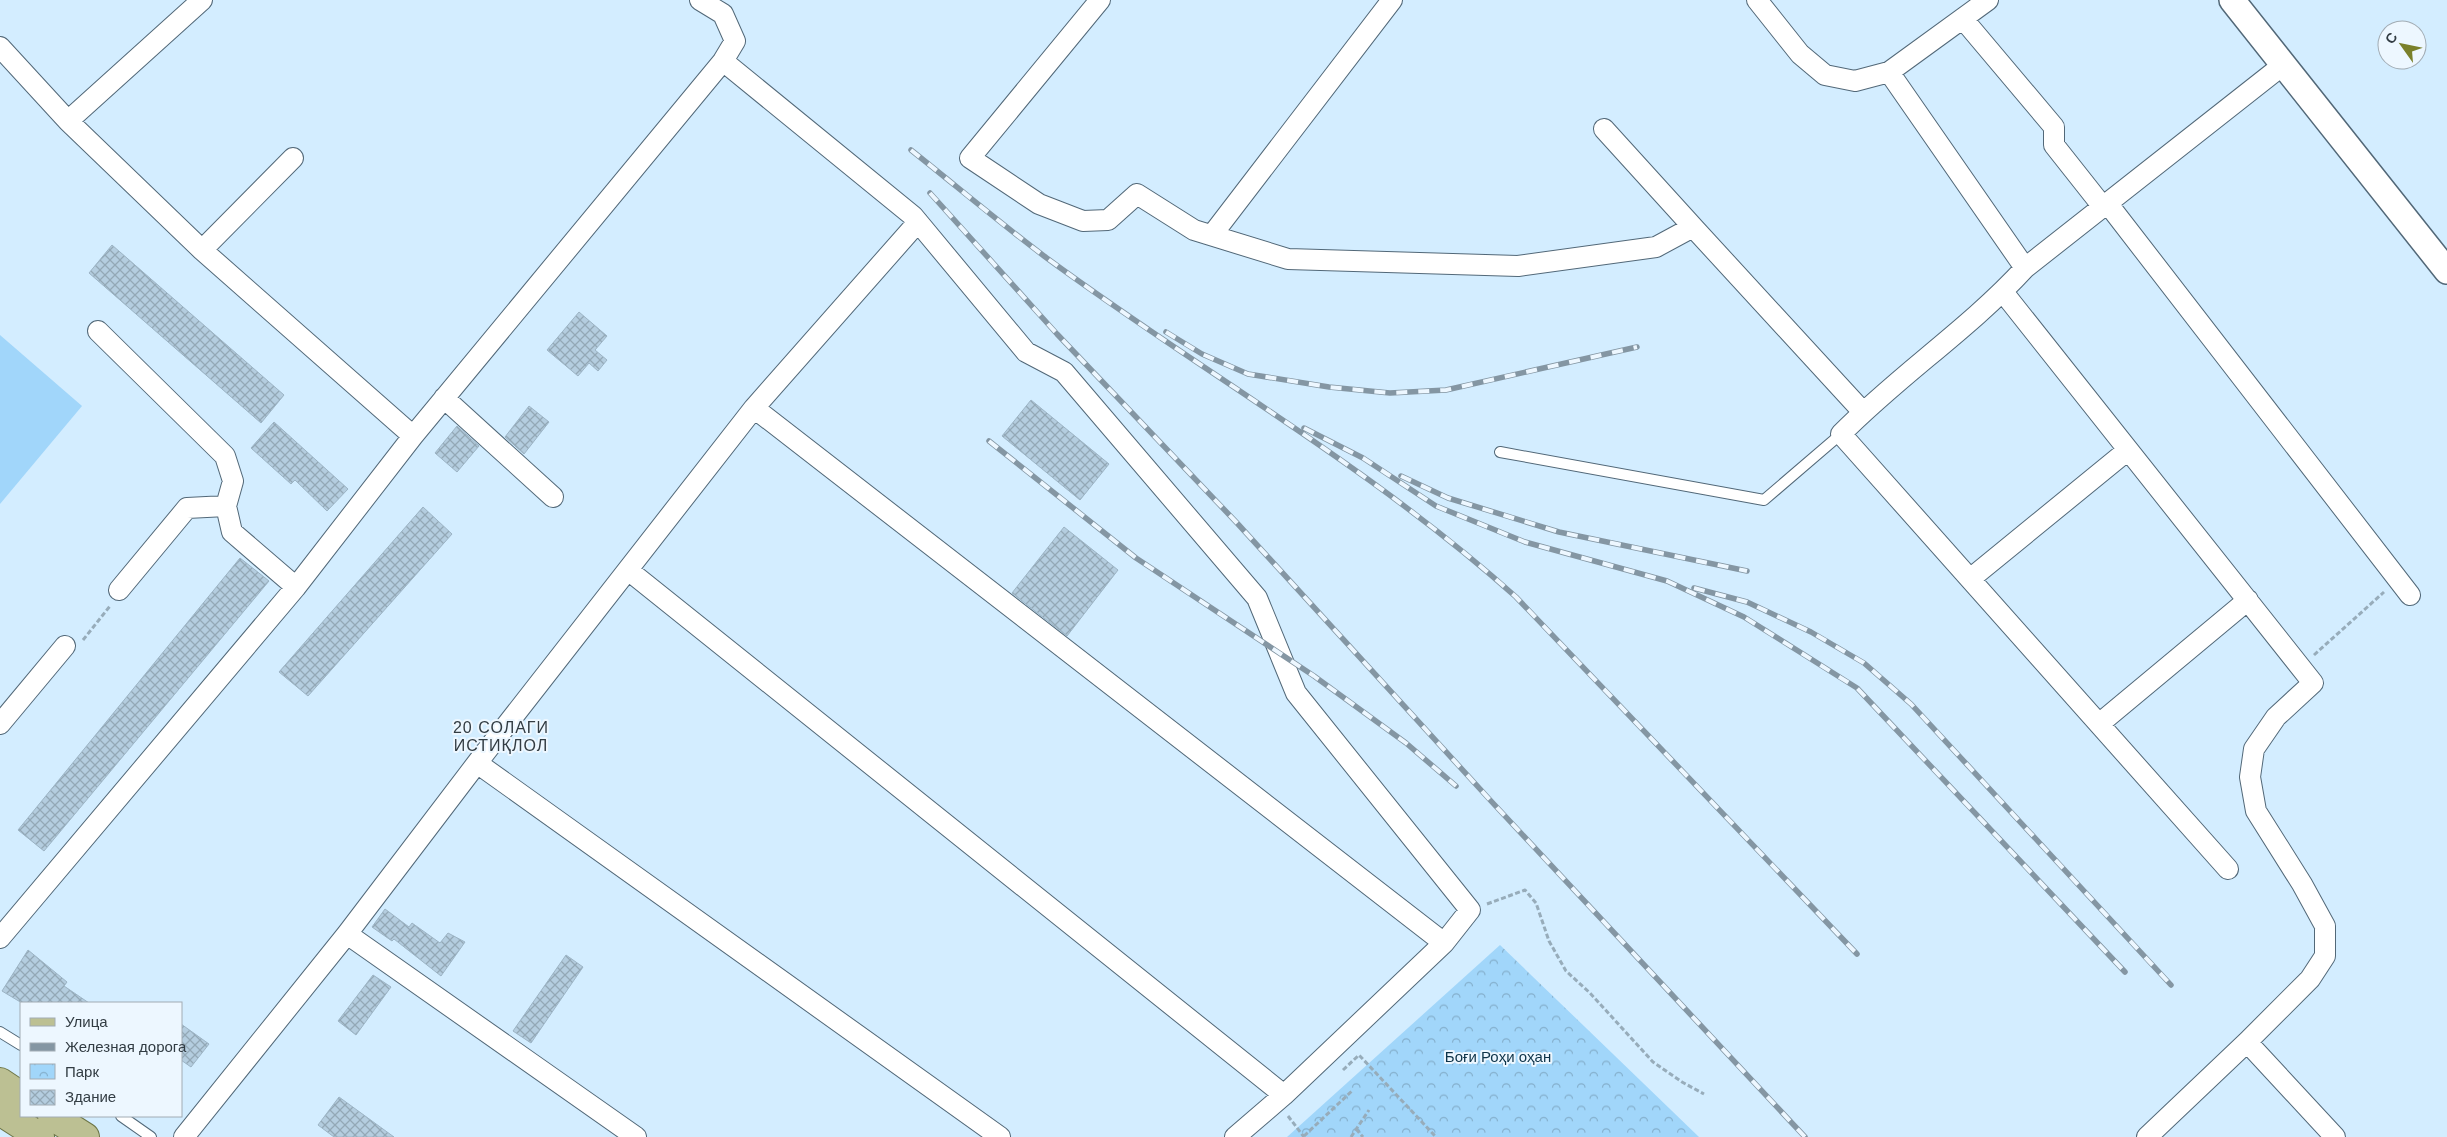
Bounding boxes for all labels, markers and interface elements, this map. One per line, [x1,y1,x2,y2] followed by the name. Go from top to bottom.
[2377,20,2427,70] north arrow
[2382,29,2401,47] text: С
[453,719,549,754] district label: 20 СОЛАГИ ИСТИҚЛОЛ
[20,1002,182,1117] legend
[65,1013,108,1030] text: Улица
[65,1038,187,1055] text: Железная дорога
[1445,1048,1551,1065] park label: Боғи Роҳи оҳан
[65,1063,99,1080] text: Парк
[65,1088,116,1105] text: Здание

